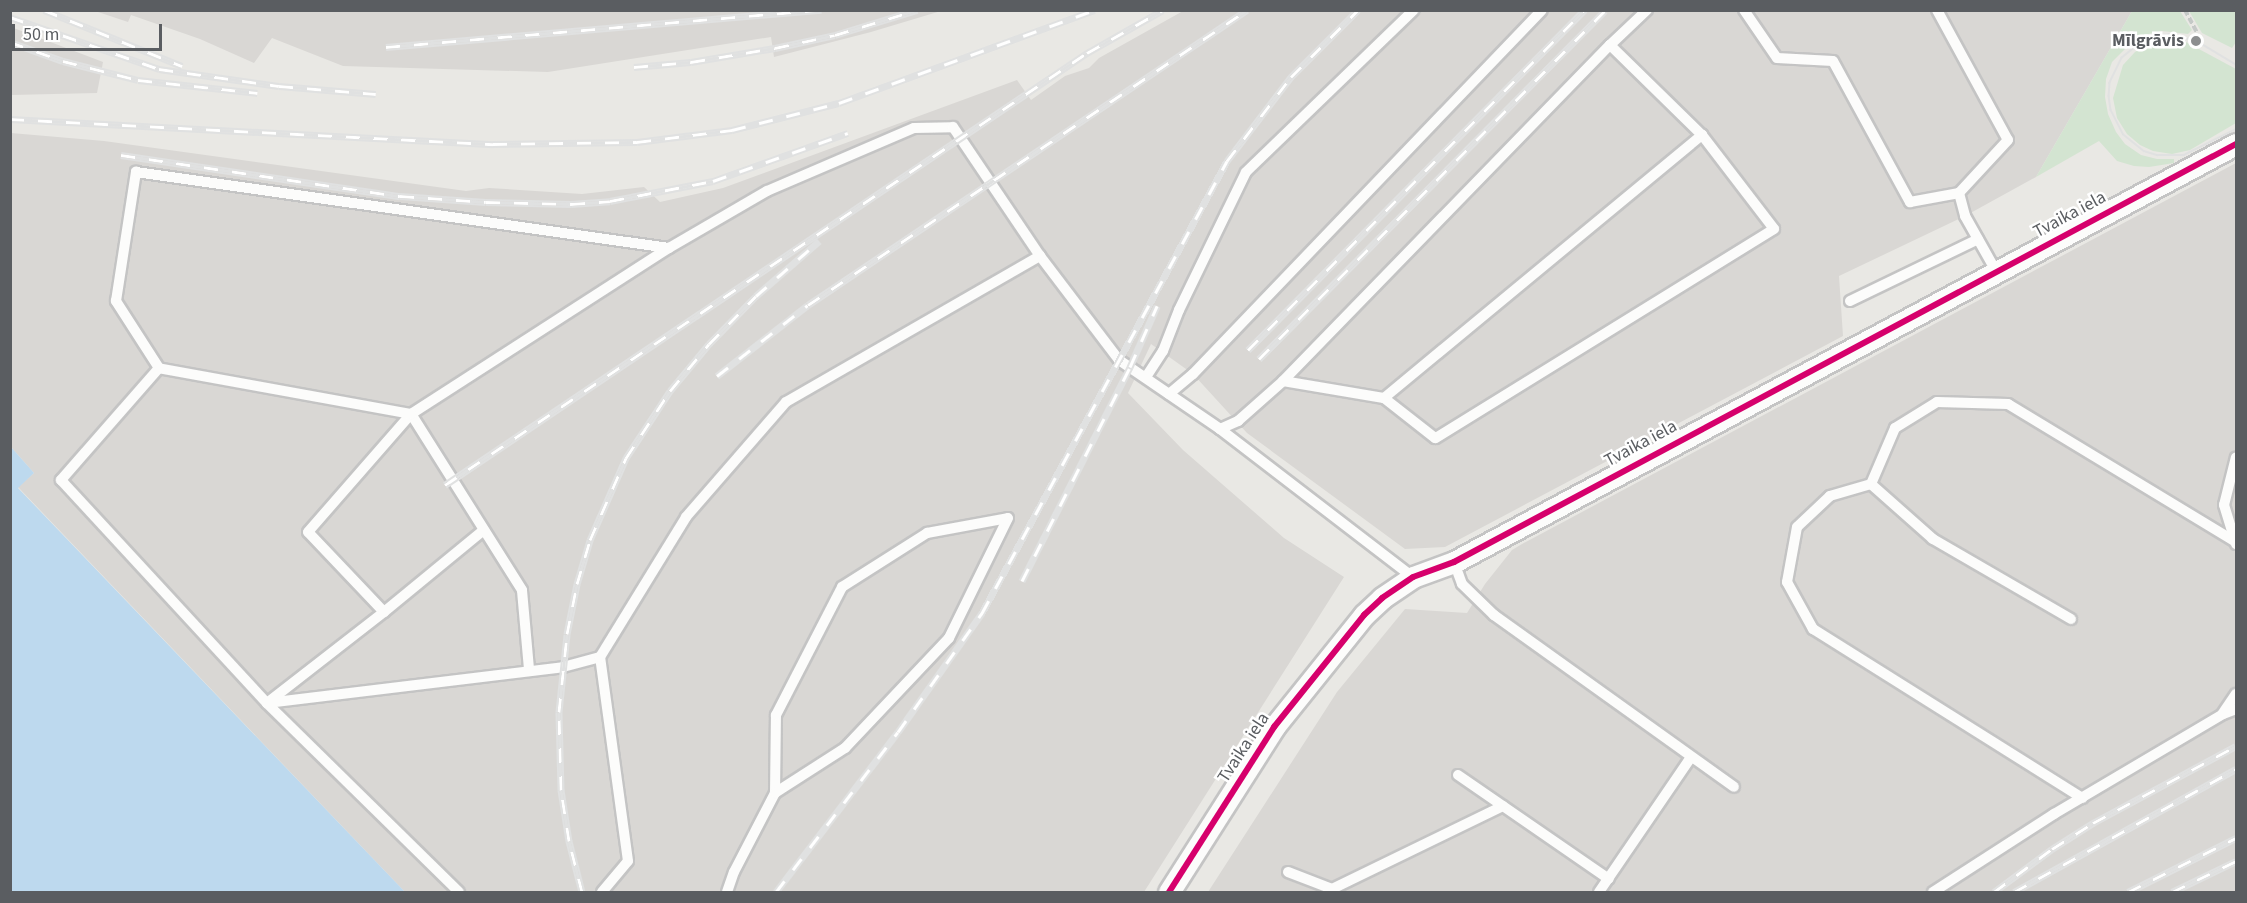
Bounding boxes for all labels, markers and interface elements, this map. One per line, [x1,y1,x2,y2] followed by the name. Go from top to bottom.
[15,12,165,50] scale bar
[23,22,59,47] text: 50 m
[2112,30,2184,52] place label: Mīlgrāvis
[2189,34,2203,48] marker: Mīlgrāvis
[2030,187,2110,243] street label: Tvaika iela
[1601,416,1681,472] street label: Tvaika iela
[1213,709,1275,787] street label: Tvaika iela

